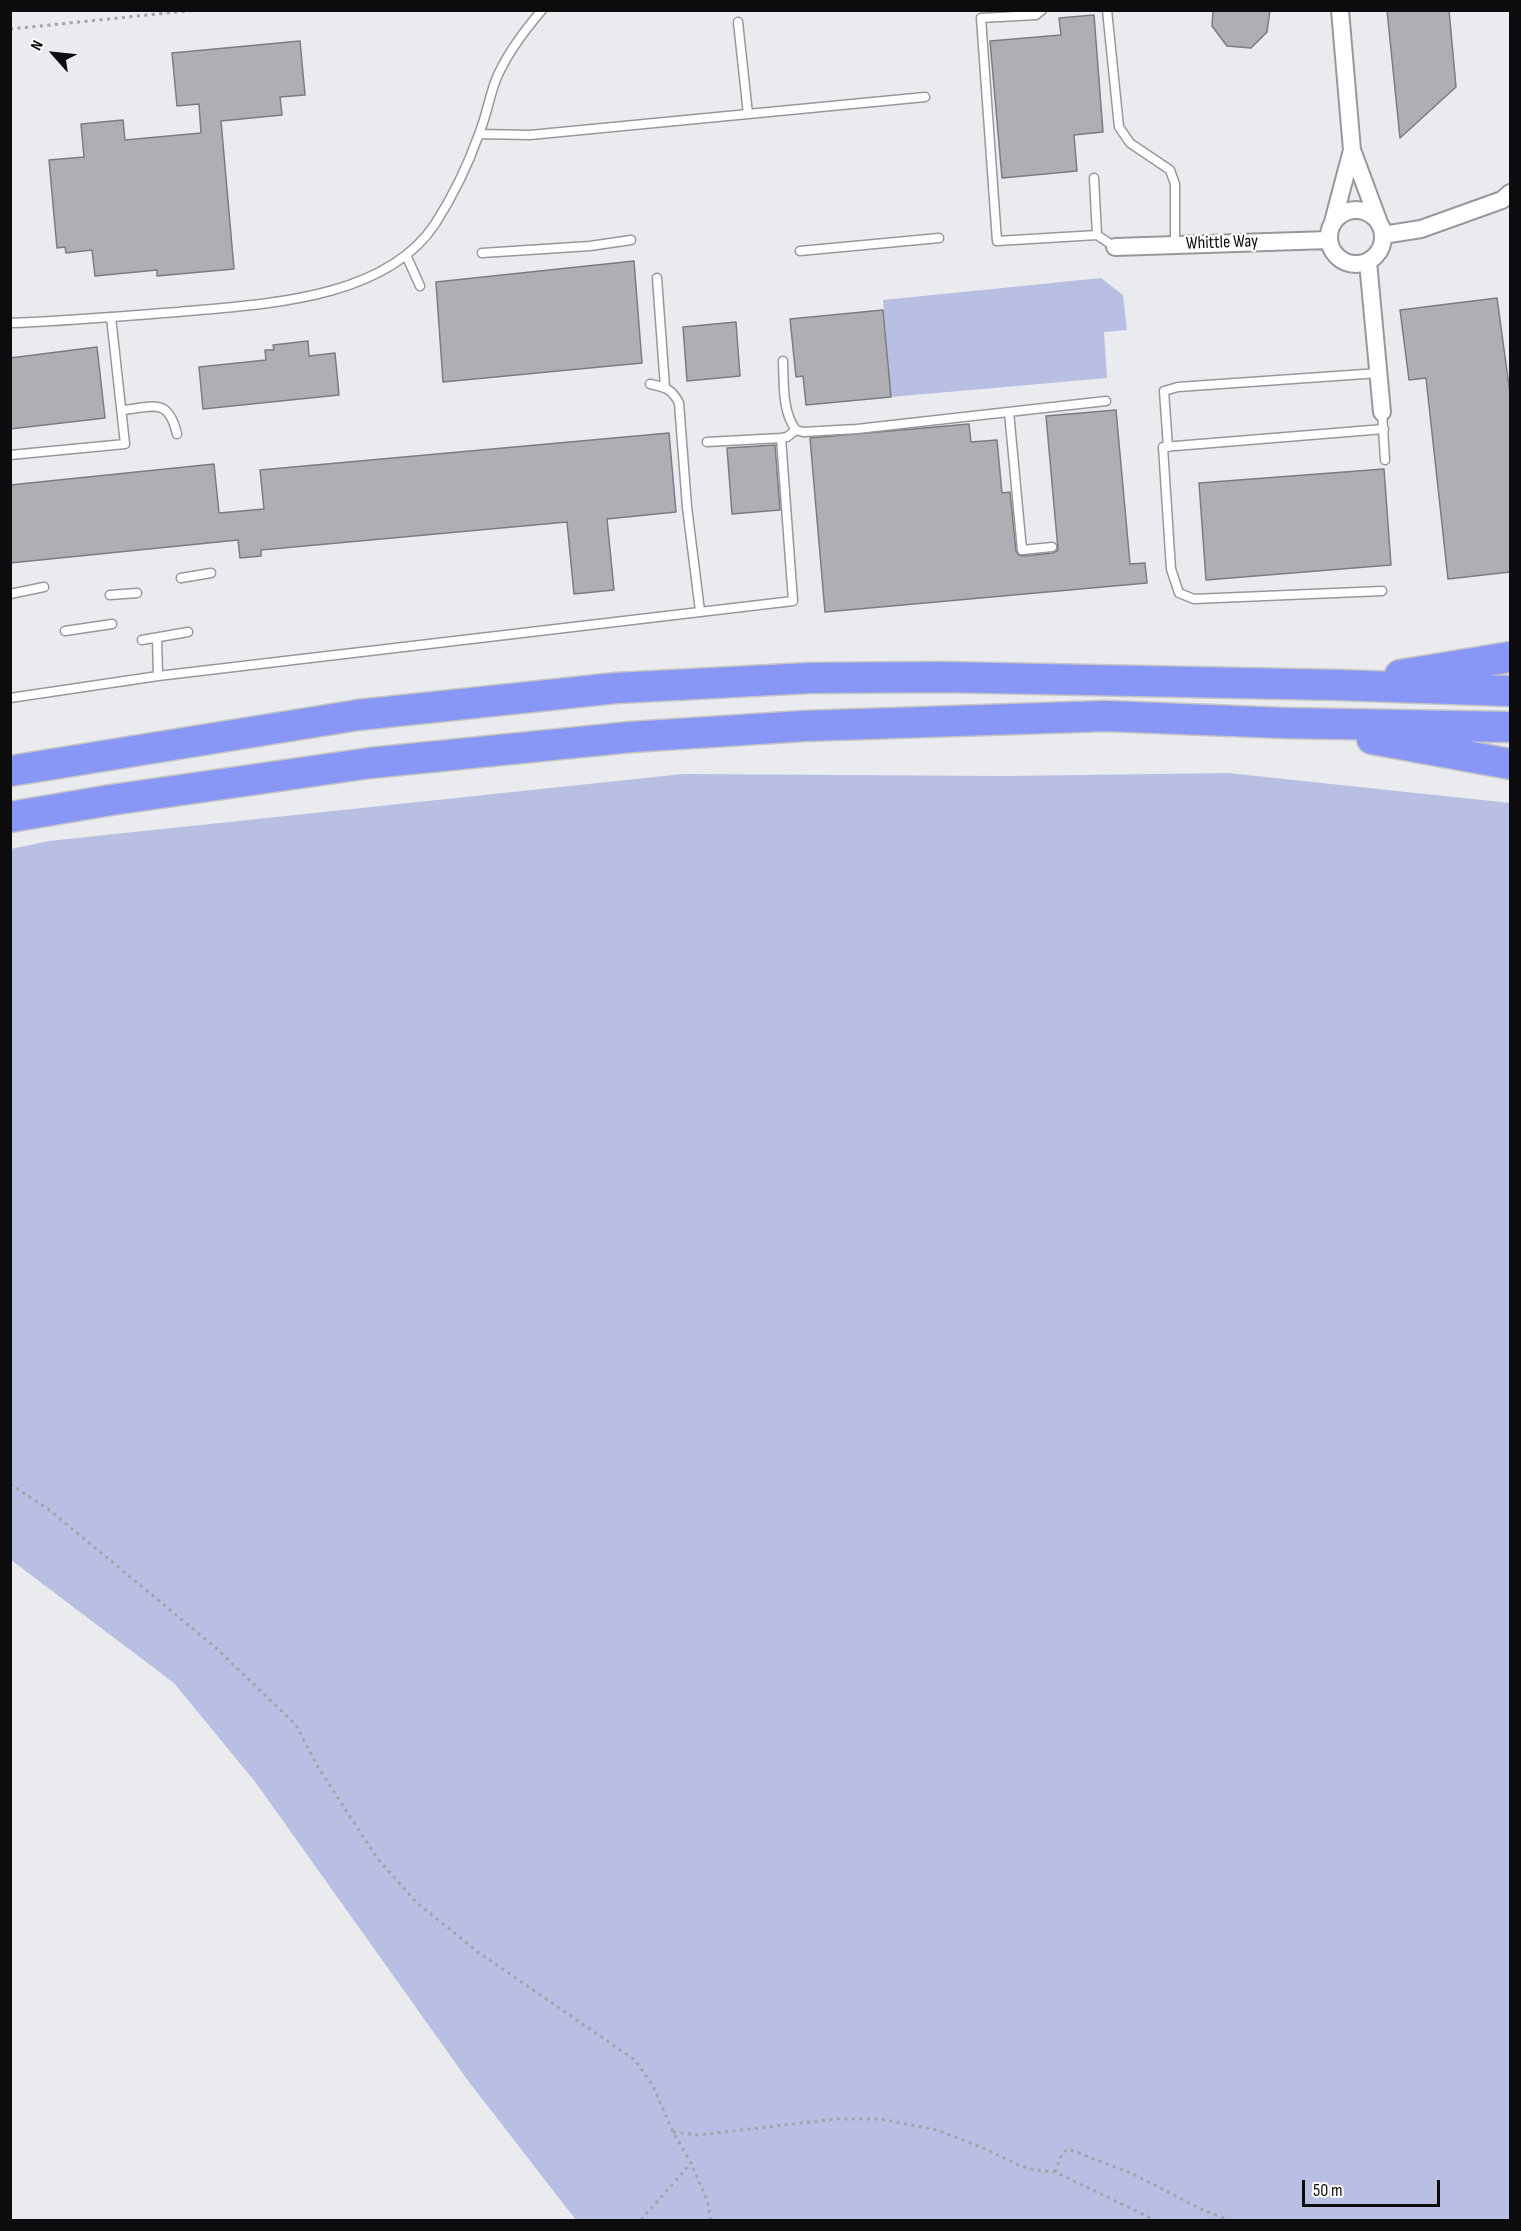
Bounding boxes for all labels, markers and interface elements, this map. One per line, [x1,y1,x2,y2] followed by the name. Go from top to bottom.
[24,24,84,84] north arrow
[27,37,48,54] text: N
[1186,231,1258,255] street label: Whittle Way
[1305,2168,1443,2206] scale bar
[1313,2180,1343,2201] text: 50 m

